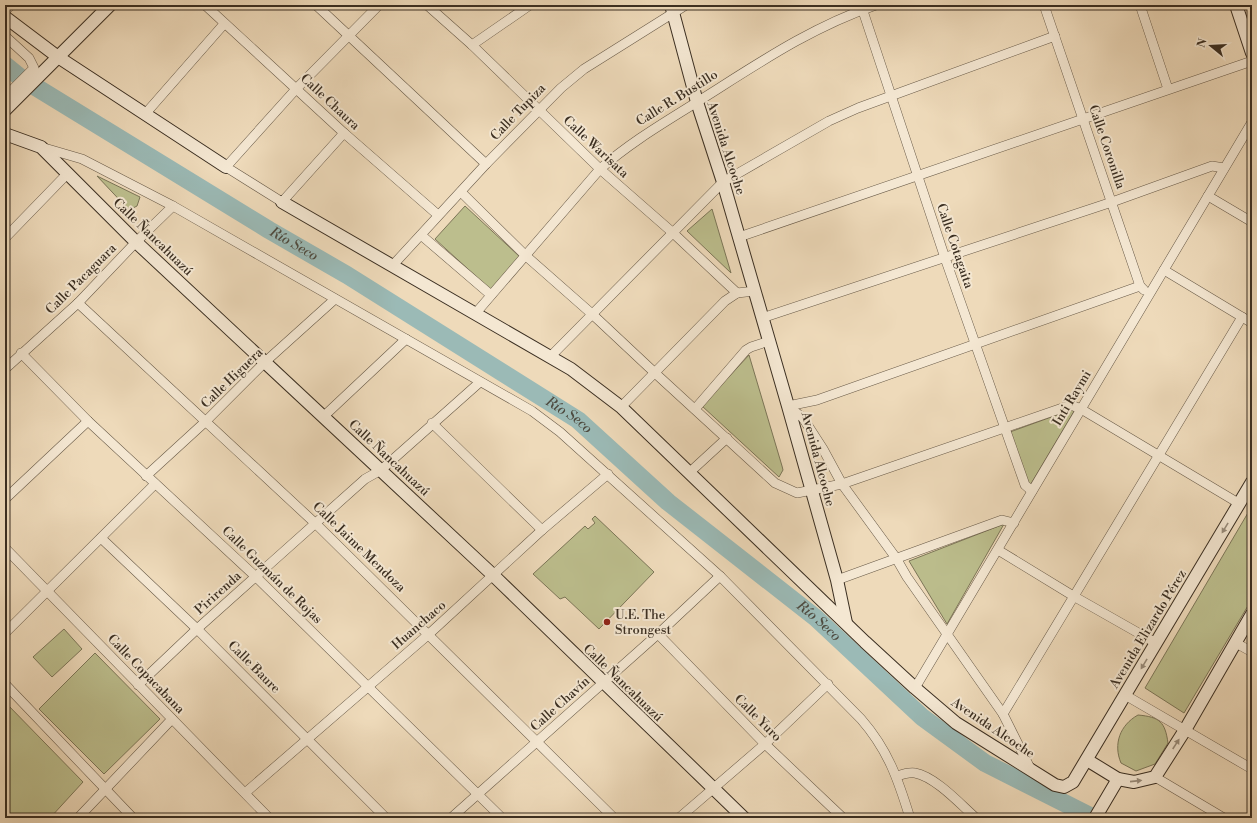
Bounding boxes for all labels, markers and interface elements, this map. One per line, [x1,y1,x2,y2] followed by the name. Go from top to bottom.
[1191,26,1231,66] north arrow
[1194,37,1211,50] text: N
[633,66,721,130] street label: Calle R. Bustillo
[297,70,363,134] street label: Calle Chaura
[487,80,549,144] street label: Calle Tupiza
[703,98,749,197] street label: Avenida Alcoche
[1085,103,1129,191] street label: Calle Coronilla
[560,113,632,182] street label: Calle Warisata
[110,194,197,280] street label: Calle Ñancahuazú
[933,201,977,291] street label: Calle Cotagaita
[265,223,321,265] water label: Río Seco
[42,240,120,318] street label: Calle Pacaguara
[198,344,267,412] street label: Calle Higuera
[1049,367,1095,429] street label: Inti Raymi
[541,392,596,438] water label: Río Seco
[797,409,838,508] street label: Avenida Alcoche
[345,416,434,500] street label: Calle Ñancahuazú
[309,499,409,596] street label: Calle Jaime Mendoza
[218,523,326,627] street label: Calle Guzmán de Rojas
[1221,523,1229,533] one-way arrow
[1106,567,1190,692] street label: Avenida Elizardo Pérez
[191,568,245,618] street label: Pirirenda
[792,596,844,645] water label: Río Seco
[389,597,449,653] street label: Huanchaco
[615,607,672,638] place label: U.E. The Strongest
[602,617,612,627] marker: U.E. The Strongest
[104,631,188,717] street label: Calle Copacabana
[224,637,284,697] street label: Calle Baure
[580,640,667,726] street label: Calle Ñancahuazú
[1140,659,1148,669] one-way arrow
[527,673,593,735] street label: Calle Chavín
[731,691,785,745] street label: Calle Yuro
[947,694,1038,762] street label: Avenida Alcoche
[1172,739,1180,749] one-way arrow
[1130,777,1143,784] one-way arrow

